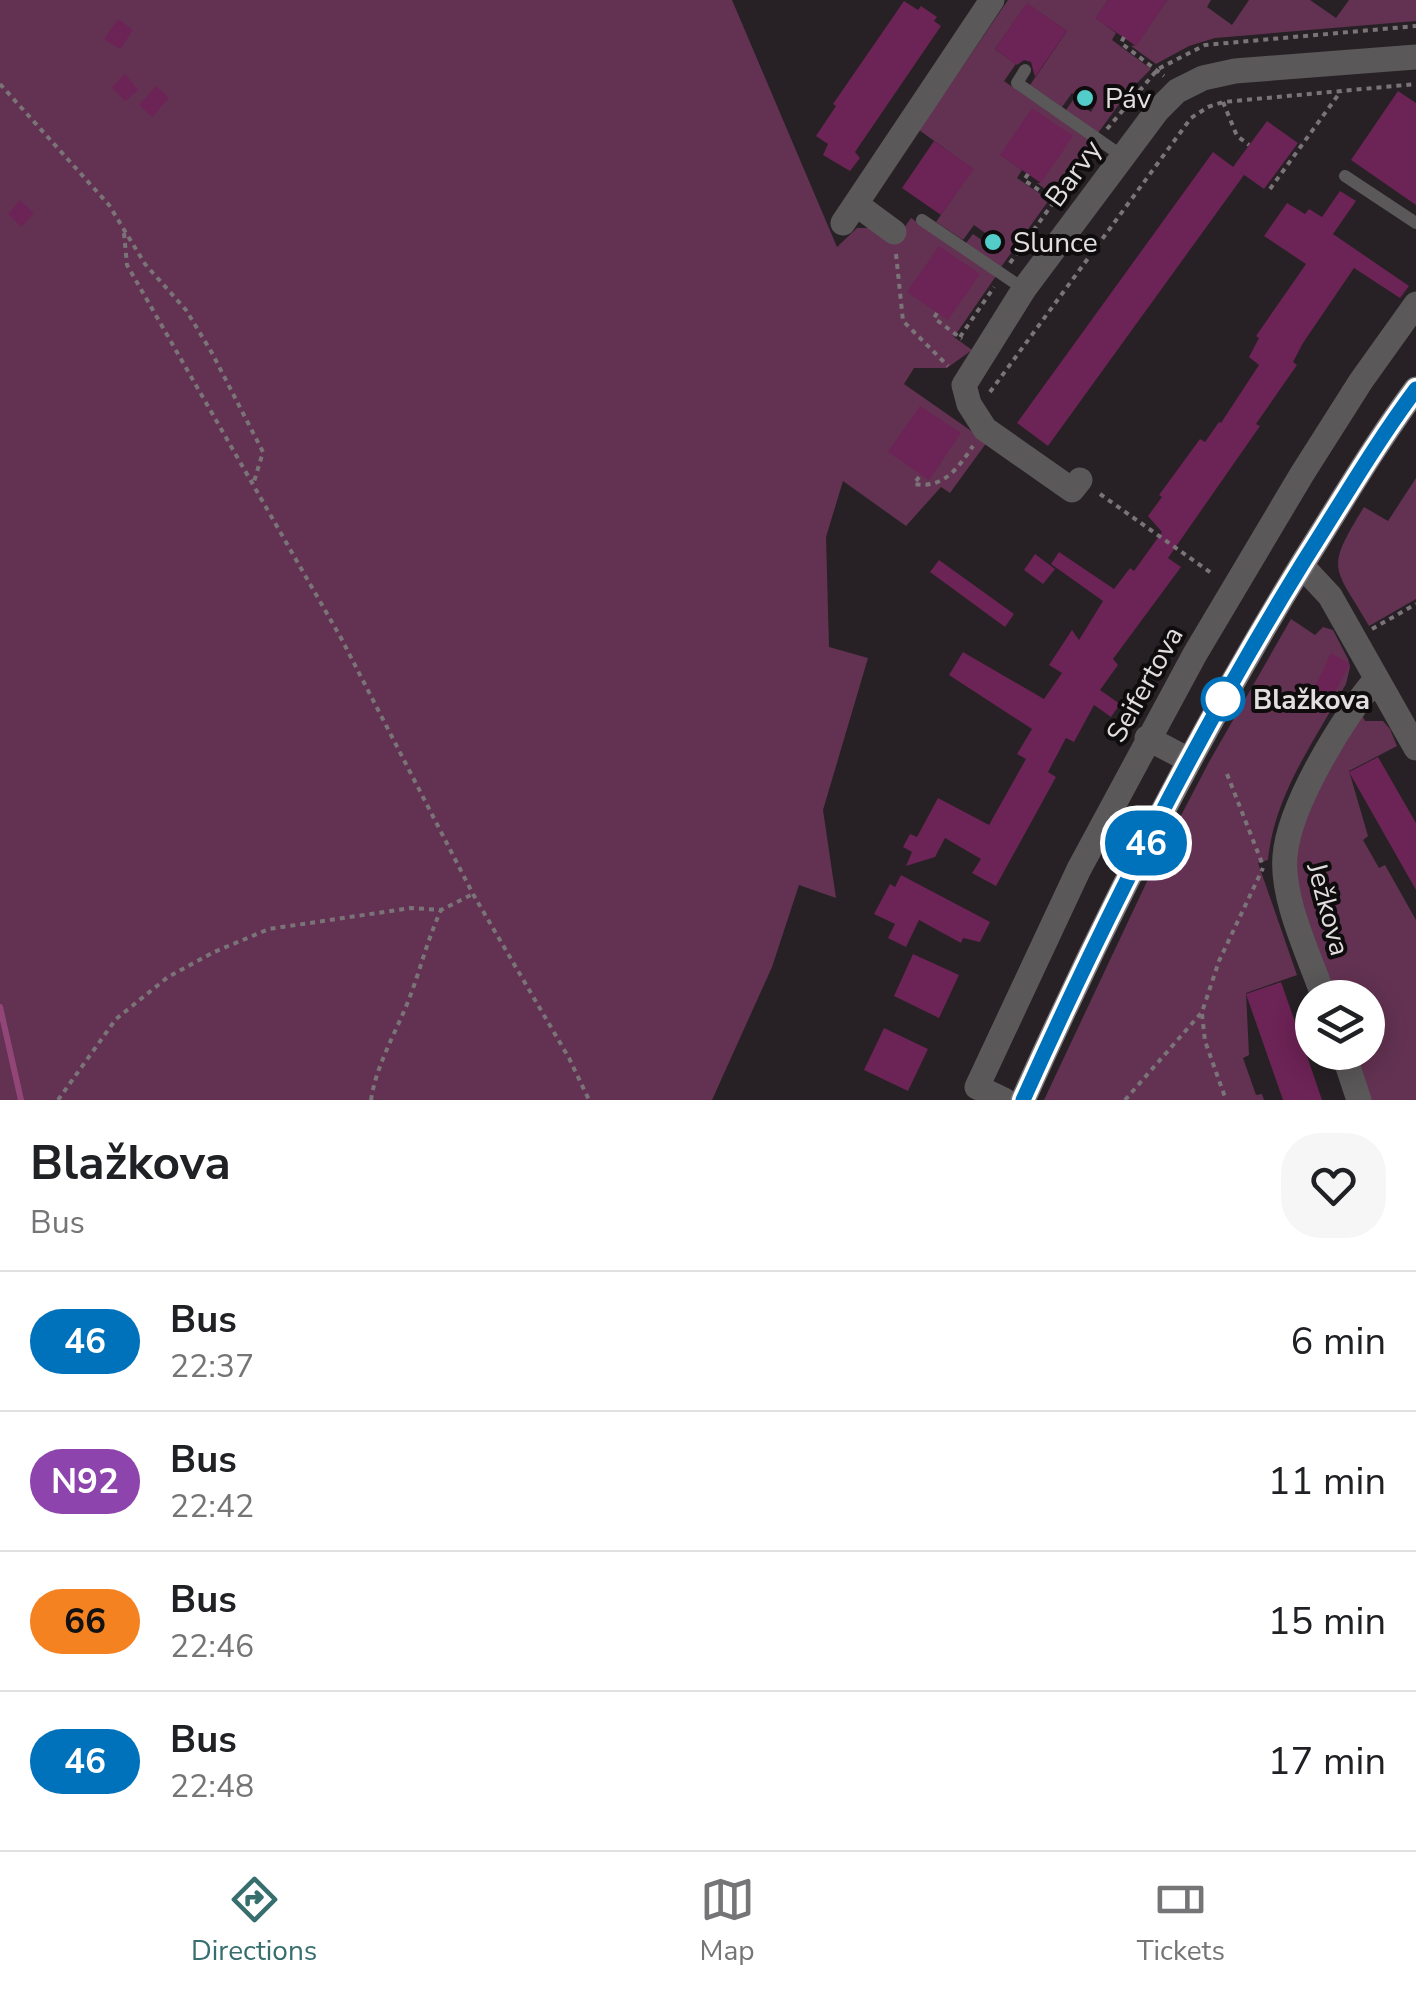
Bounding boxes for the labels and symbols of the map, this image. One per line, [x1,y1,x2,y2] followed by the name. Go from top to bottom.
[1105,80,1152,118] place label: Páv
[1074,87,1096,109] marker: Páv
[1037,132,1111,215] street label: Barvy
[1013,224,1098,262] place label: Slunce
[982,231,1004,253] marker: Slunce
[1097,620,1192,749] street label: Seifertova
[1202,678,1244,720] marker: Blažkova
[1253,681,1370,719] place label: Blažkova
[1101,810,1191,876] line badge: 46
[1297,858,1359,960] street label: Ježkova

